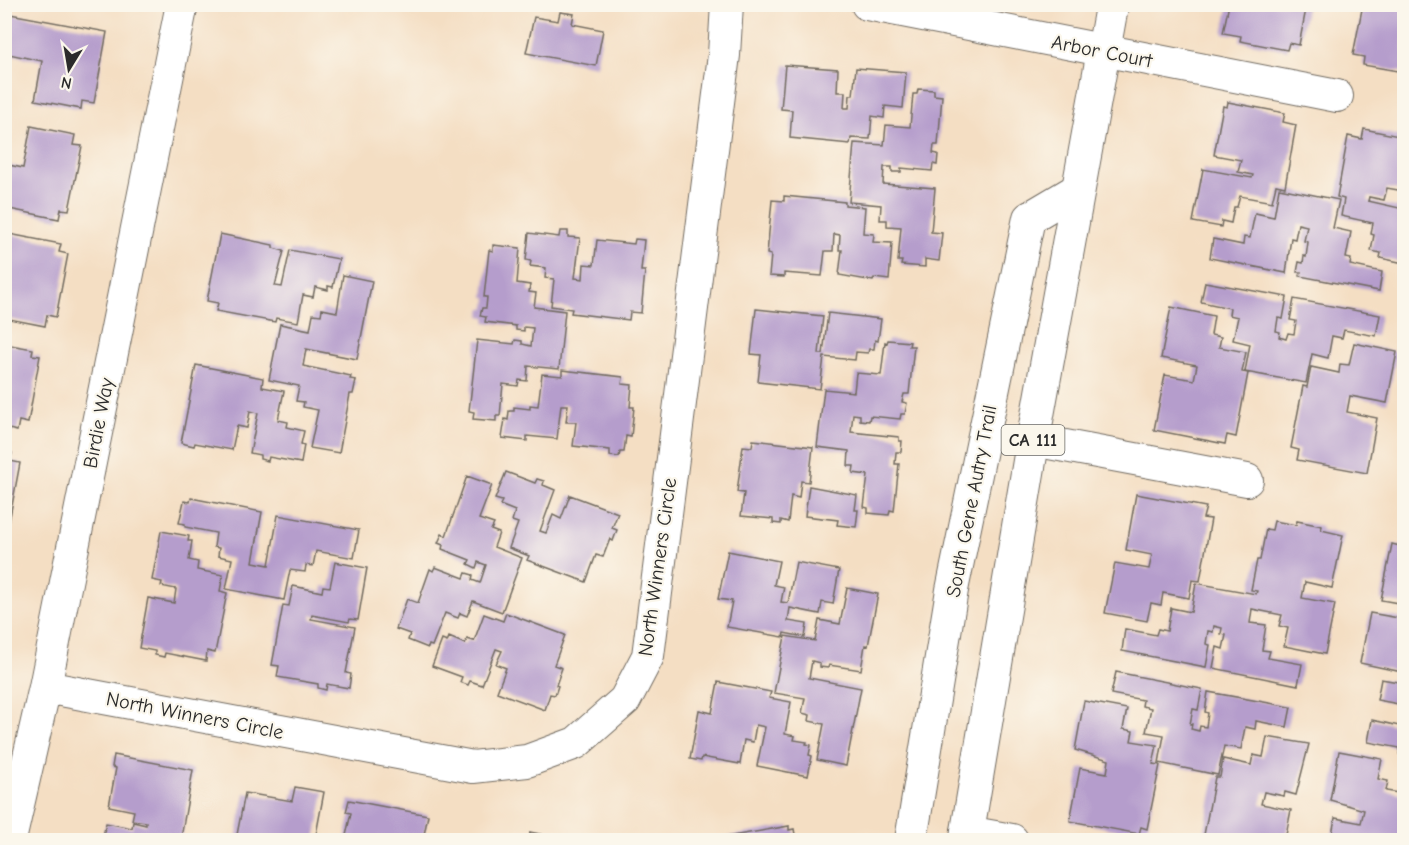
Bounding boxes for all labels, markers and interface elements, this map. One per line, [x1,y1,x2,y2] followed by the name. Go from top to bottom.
[1050,30,1156,73] street label: Arbor Court
[39,39,99,99] north arrow
[59,73,73,93] text: N
[78,376,119,470] street label: Birdie Way
[942,403,1001,599] street label: South Gene Autry Trail
[1002,425,1064,455] road number: CA 111
[634,476,681,658] street label: North Winners Circle
[104,687,285,744] street label: North Winners Circle

